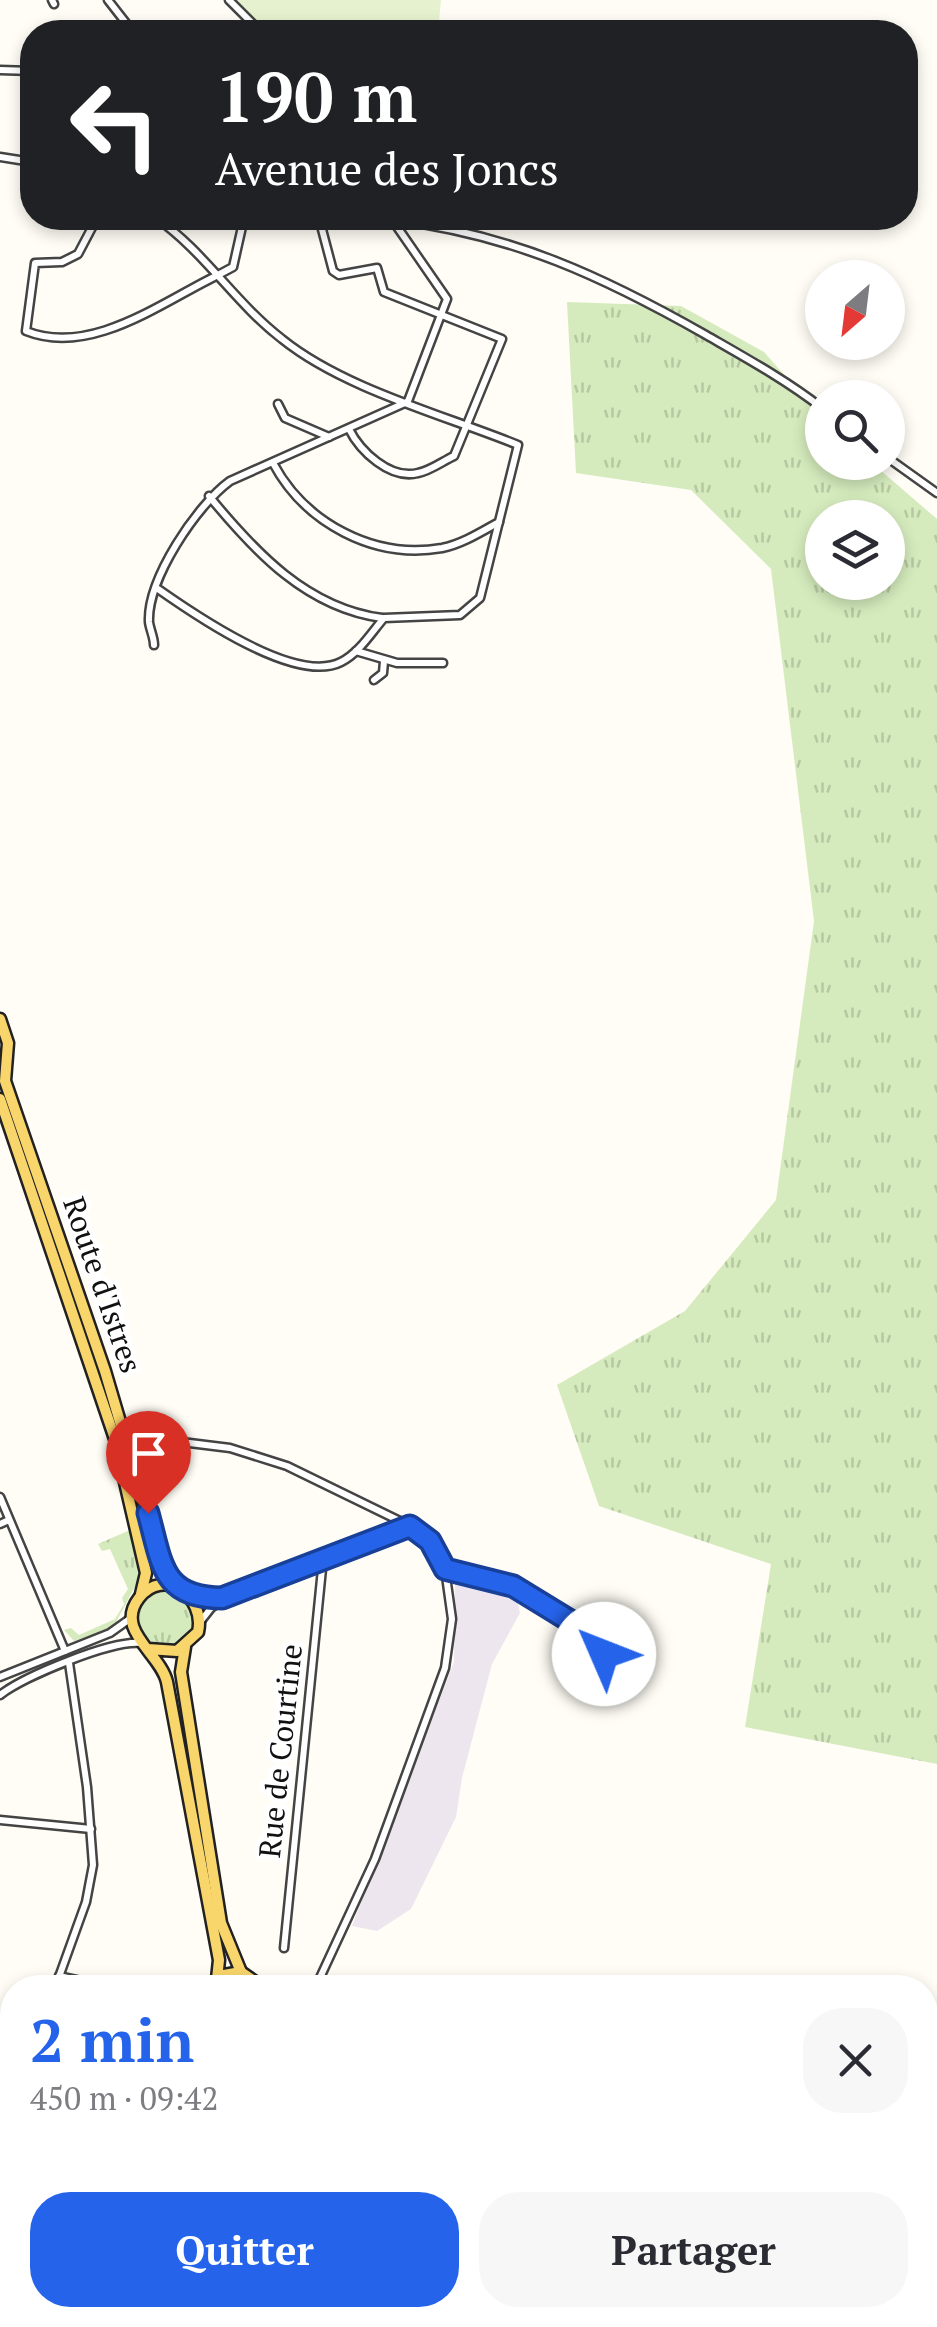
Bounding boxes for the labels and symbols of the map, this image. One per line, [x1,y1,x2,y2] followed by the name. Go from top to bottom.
[805,260,905,360] north arrow
[54,1191,152,1378] street label: Route d'Istres
[106,1411,191,1514] pin
[552,1602,656,1706] position arrow
[249,1642,311,1860] street label: Rue de Courtine

